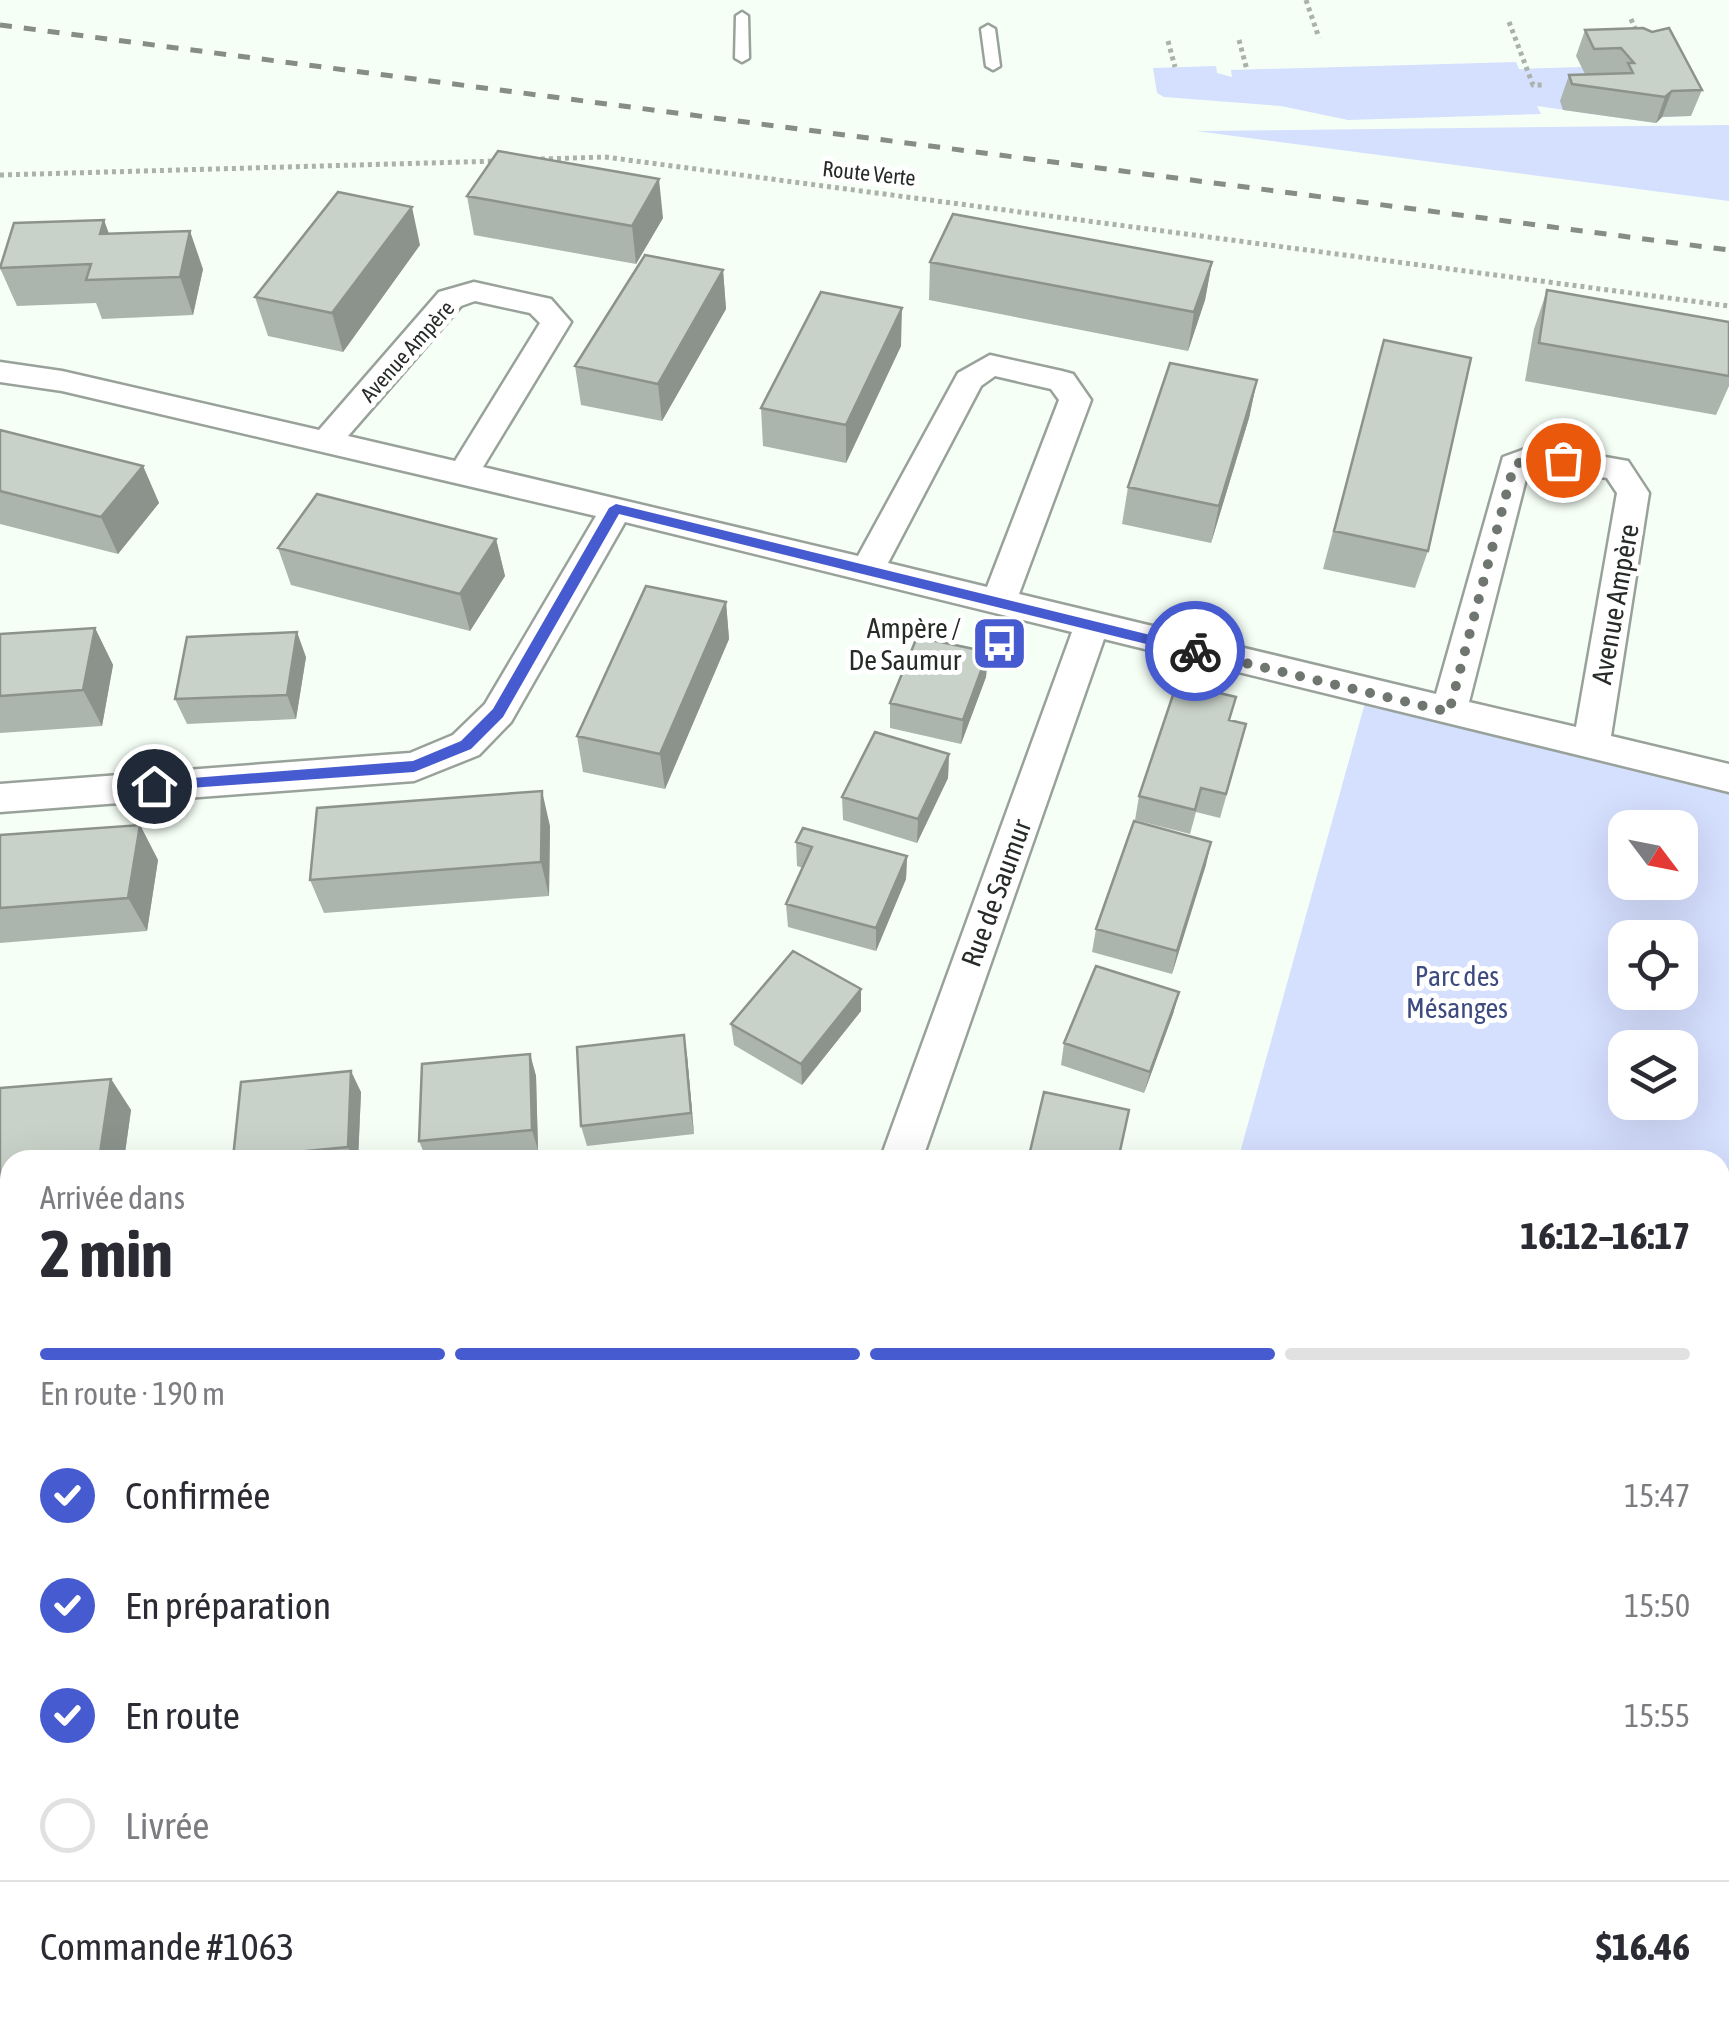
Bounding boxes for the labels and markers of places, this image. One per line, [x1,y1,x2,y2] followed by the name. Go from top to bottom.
[1521,418,1606,503] pin
[849,612,962,676] place label: Ampère / De Saumur
[970,614,1030,674] bus stop icon: Ampère / De Saumur
[112,744,197,829] pin

